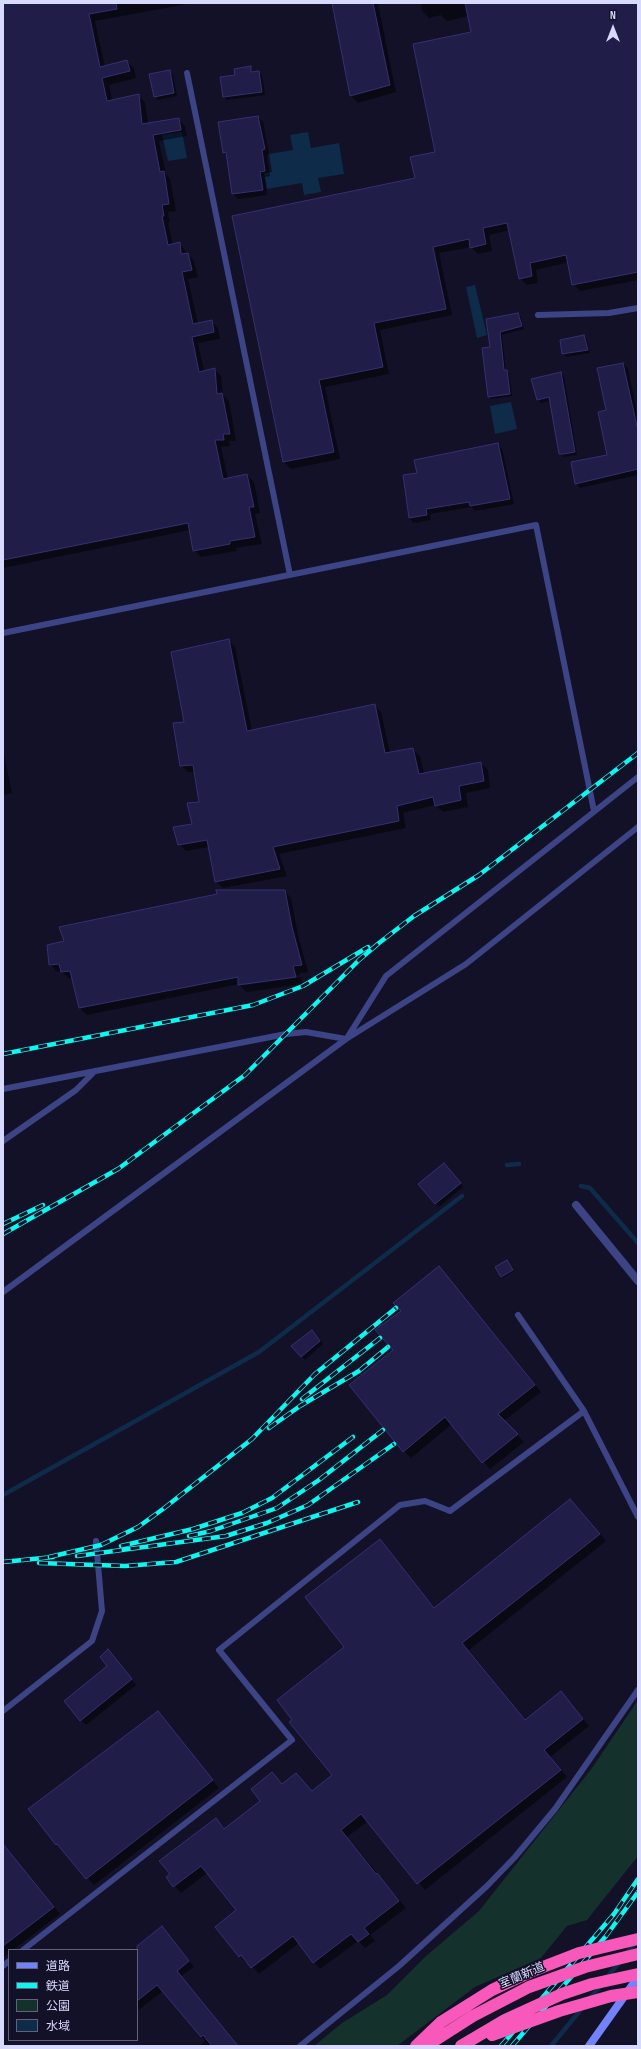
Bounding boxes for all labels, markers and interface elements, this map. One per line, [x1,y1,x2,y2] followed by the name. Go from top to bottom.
[593,8,633,48] north arrow
[610,9,616,22] text: N
[8,1949,138,2041] legend
[46,1959,70,1974] text: 道路
[497,1960,547,1992] street label: 室蘭新道
[46,1979,70,1994] text: 鉄道
[46,1999,70,2014] text: 公園
[46,2019,70,2034] text: 水域

